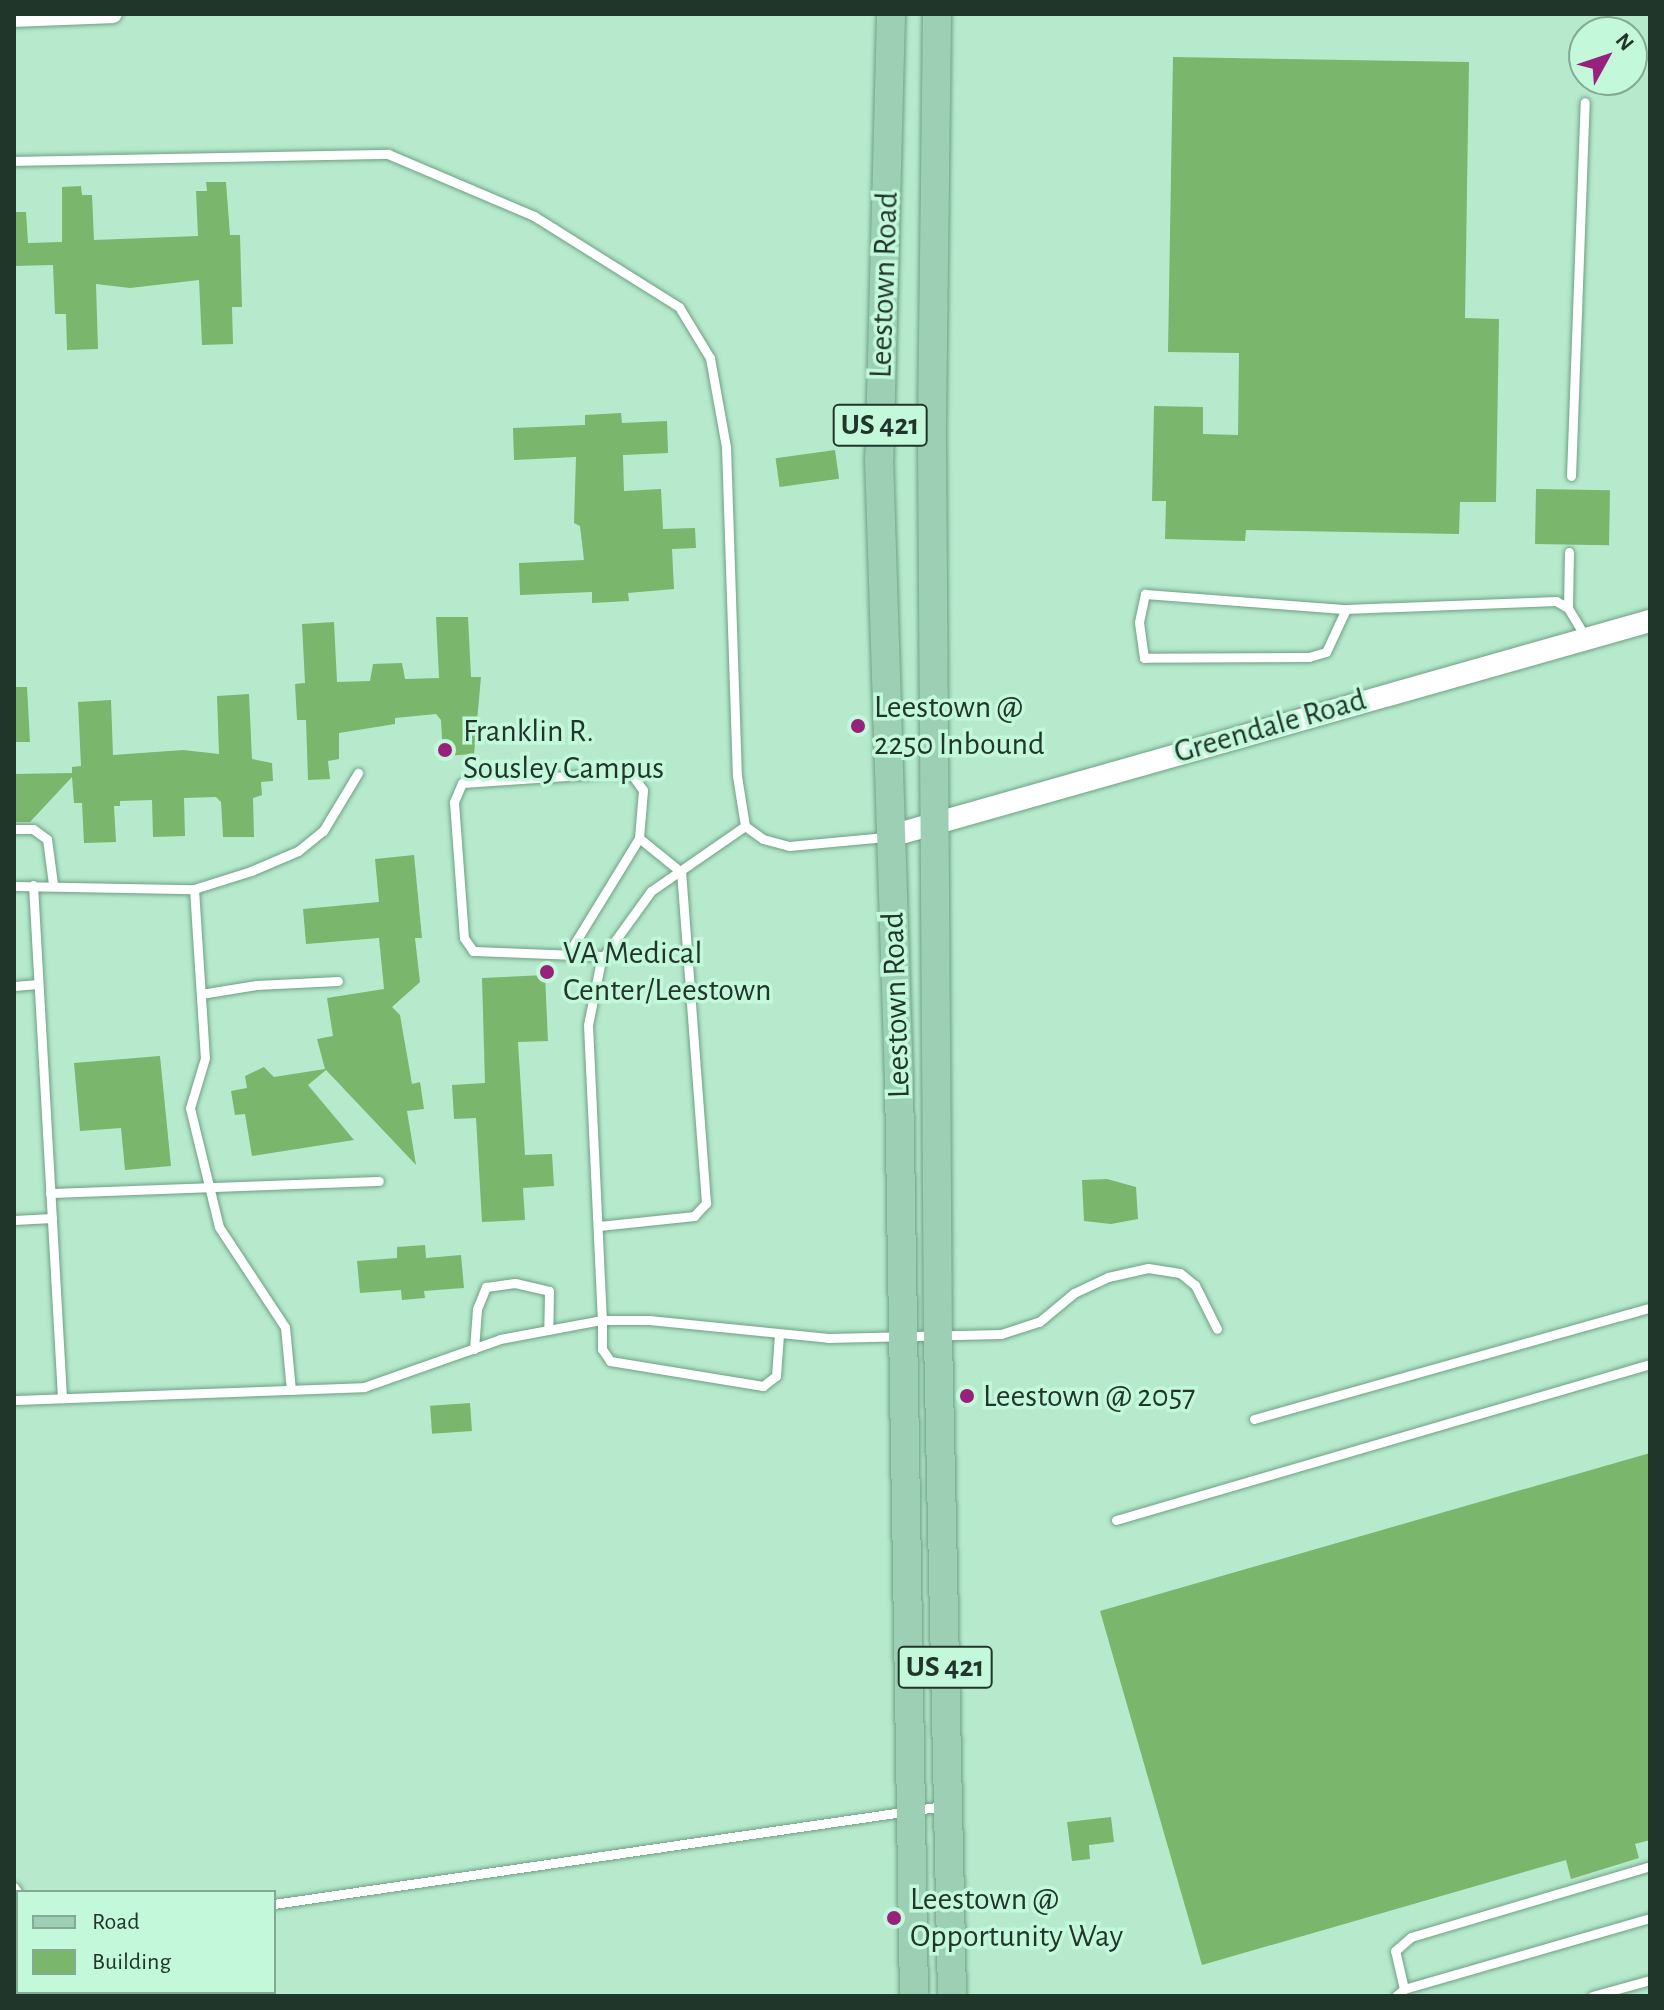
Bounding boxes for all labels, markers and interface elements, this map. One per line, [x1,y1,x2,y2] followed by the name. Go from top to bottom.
[1568,16,1648,96] north arrow
[1612,29,1638,55] text: N
[862,191,906,379] street label: Leestown Road
[832,399,928,451] road number: US 421
[1170,680,1370,772] street label: Greendale Road
[874,689,1045,764] place label: Leestown @ 2250 Inbound
[463,713,664,788] place label: Franklin R. Sousley Campus
[849,717,867,735] marker: Leestown @ 2250 Inbound
[434,739,456,761] marker: Franklin R. Sousley Campus
[874,911,918,1099] street label: Leestown Road
[563,935,772,1010] place label: VA Medical Center/Leestown
[538,963,556,981] marker: VA Medical Center/Leestown
[983,1377,1195,1415] place label: Leestown @ 2057
[958,1387,976,1405] marker: Leestown @ 2057
[897,1641,993,1693] road number: US 421
[910,1881,1123,1956] place label: Leestown @ Opportunity Way
[16,1890,276,1994] legend
[885,1909,903,1927] marker: Leestown @ Opportunity Way
[92,1910,140,1934] text: Road
[92,1950,171,1974] text: Building

